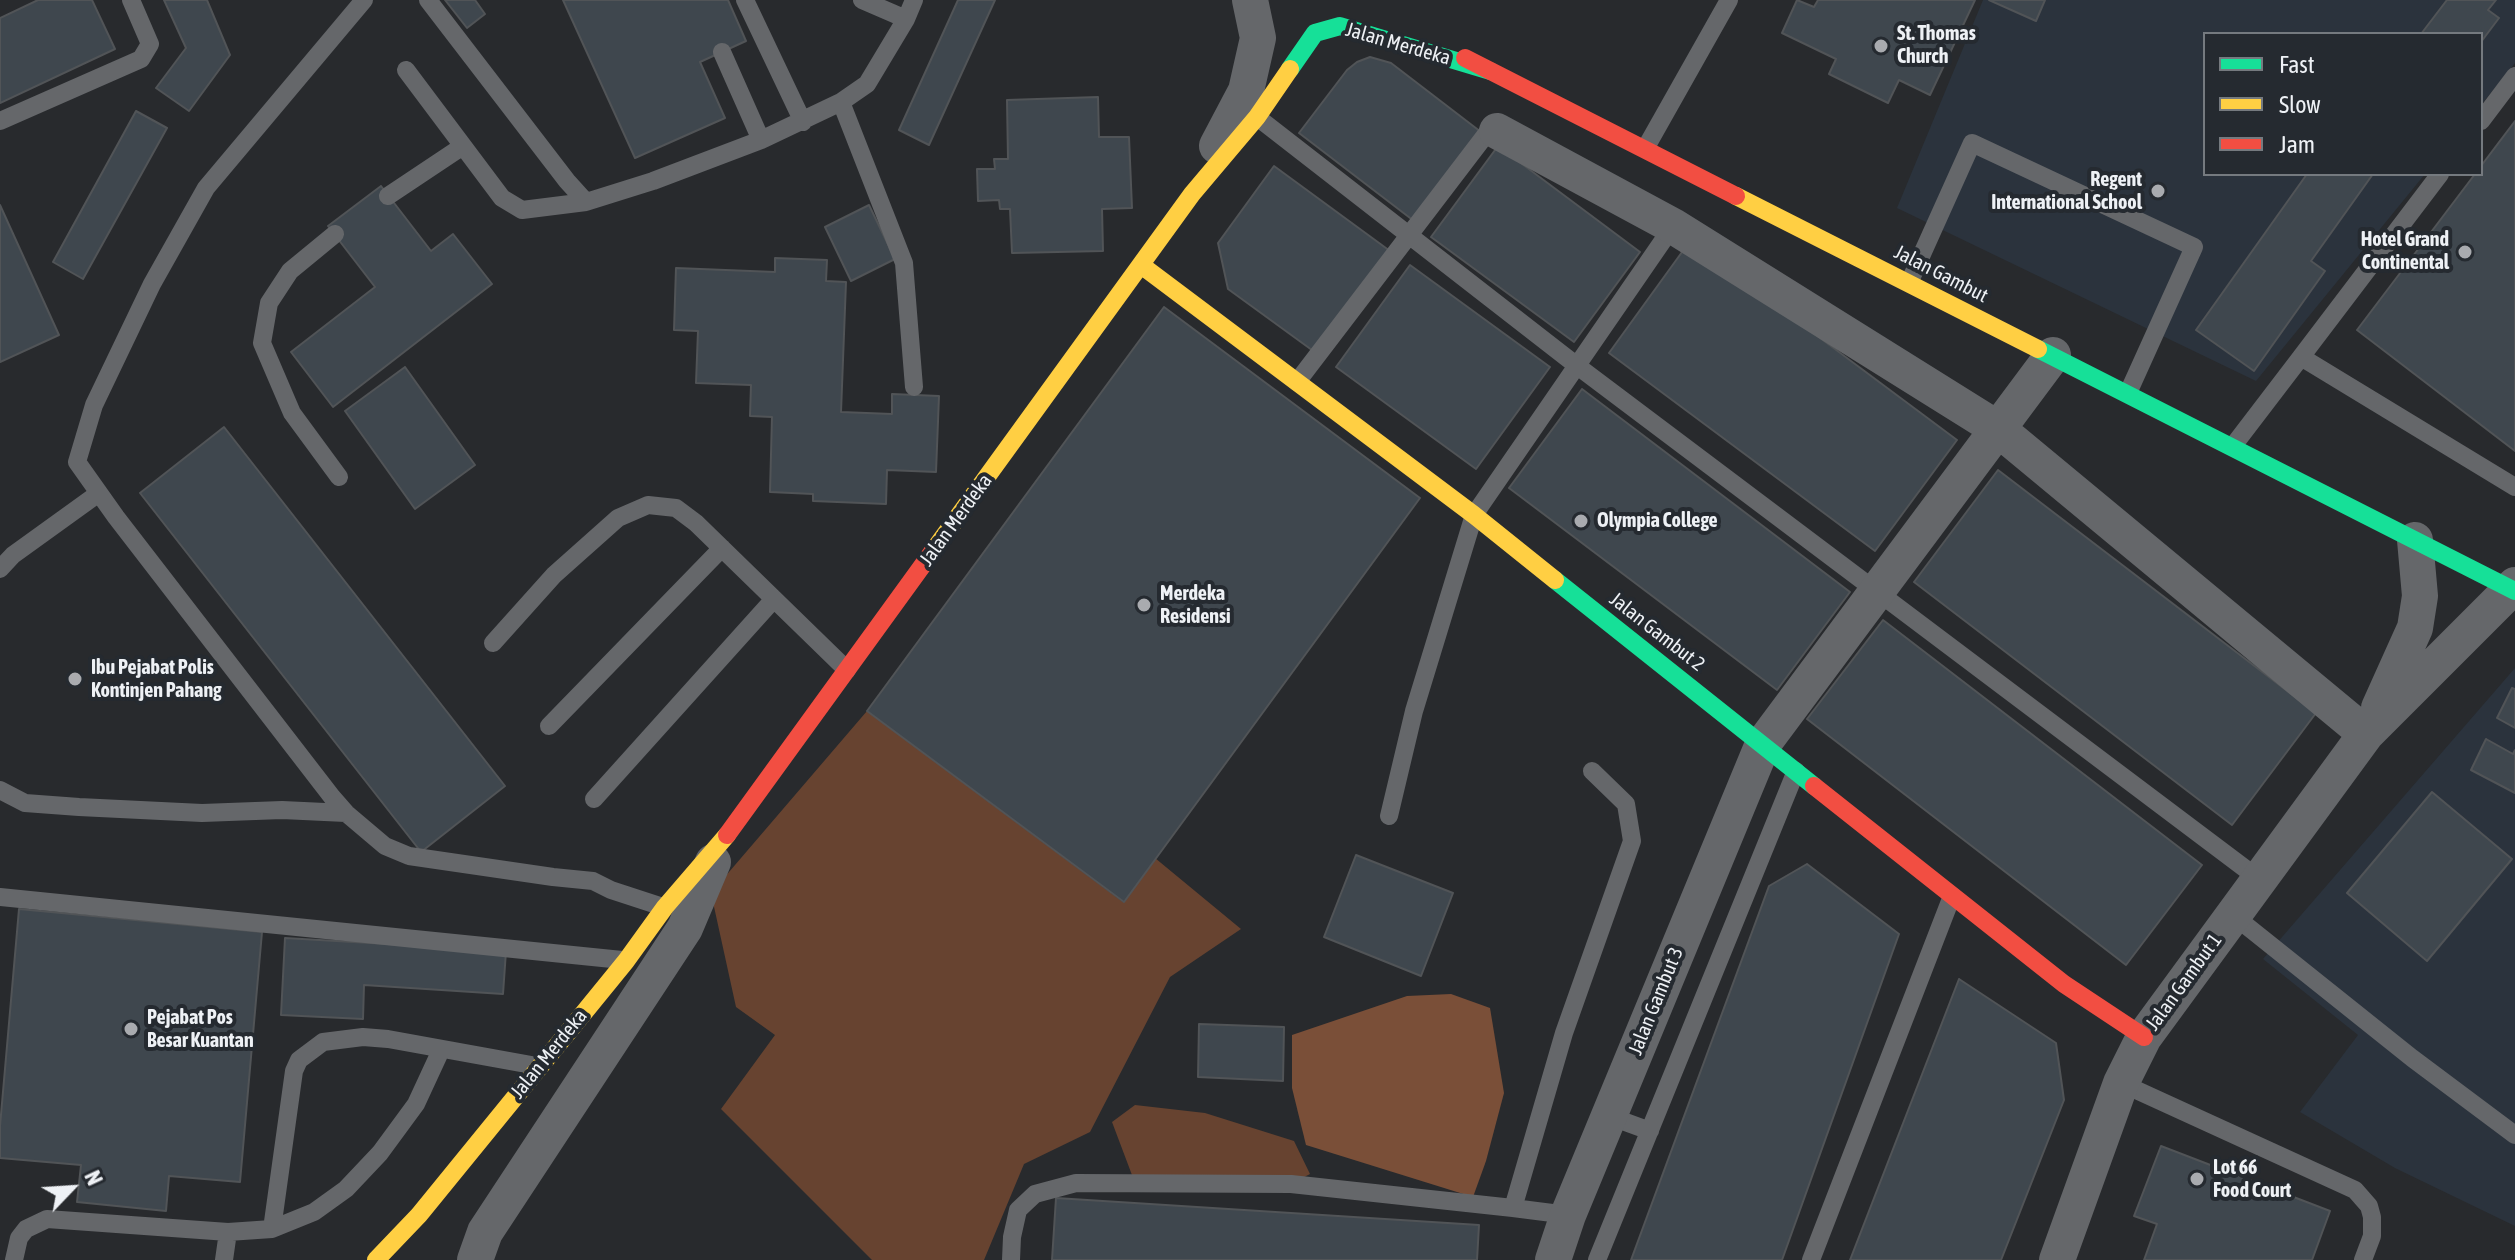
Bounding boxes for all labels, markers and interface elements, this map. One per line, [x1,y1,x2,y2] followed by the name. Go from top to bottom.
[1343,18,1453,70] street label: Jalan Merdeka
[1897,22,1976,69] place label: St. Thomas Church
[2203,32,2483,176] legend
[1872,37,1890,55] marker: St. Thomas Church
[2279,51,2315,78] text: Fast
[2279,91,2321,118] text: Slow
[2279,131,2315,158] text: Jam
[1991,168,2142,215] place label: Regent International School
[2149,182,2167,200] marker: Regent International School
[2361,228,2449,275] place label: Hotel Grand Continental
[1890,240,1992,308] street label: Jalan Gambut
[2456,243,2474,261] marker: Hotel Grand Continental
[915,469,997,571] street label: Jalan Merdeka
[1597,509,1718,533] place label: Olympia College
[1572,512,1590,530] marker: Olympia College
[1160,582,1231,629] place label: Merdeka Residensi
[1605,587,1709,677] street label: Jalan Gambut 2
[1135,596,1153,614] marker: Merdeka Residensi
[91,656,222,703] place label: Ibu Pejabat Polis Kontinjen Pahang
[66,670,84,688] marker: Ibu Pejabat Polis Kontinjen Pahang
[2141,929,2227,1035] street label: Jalan Gambut 1
[1624,944,1688,1058] street label: Jalan Gambut 3
[506,1005,592,1103] street label: Jalan Merdeka
[147,1006,254,1053] place label: Pejabat Pos Besar Kuantan
[122,1020,140,1038] marker: Pejabat Pos Besar Kuantan
[32,1148,112,1228] north arrow
[2213,1156,2291,1203] place label: Lot 66 Food Court
[79,1166,108,1189] text: N
[2188,1170,2206,1188] marker: Lot 66 Food Court

